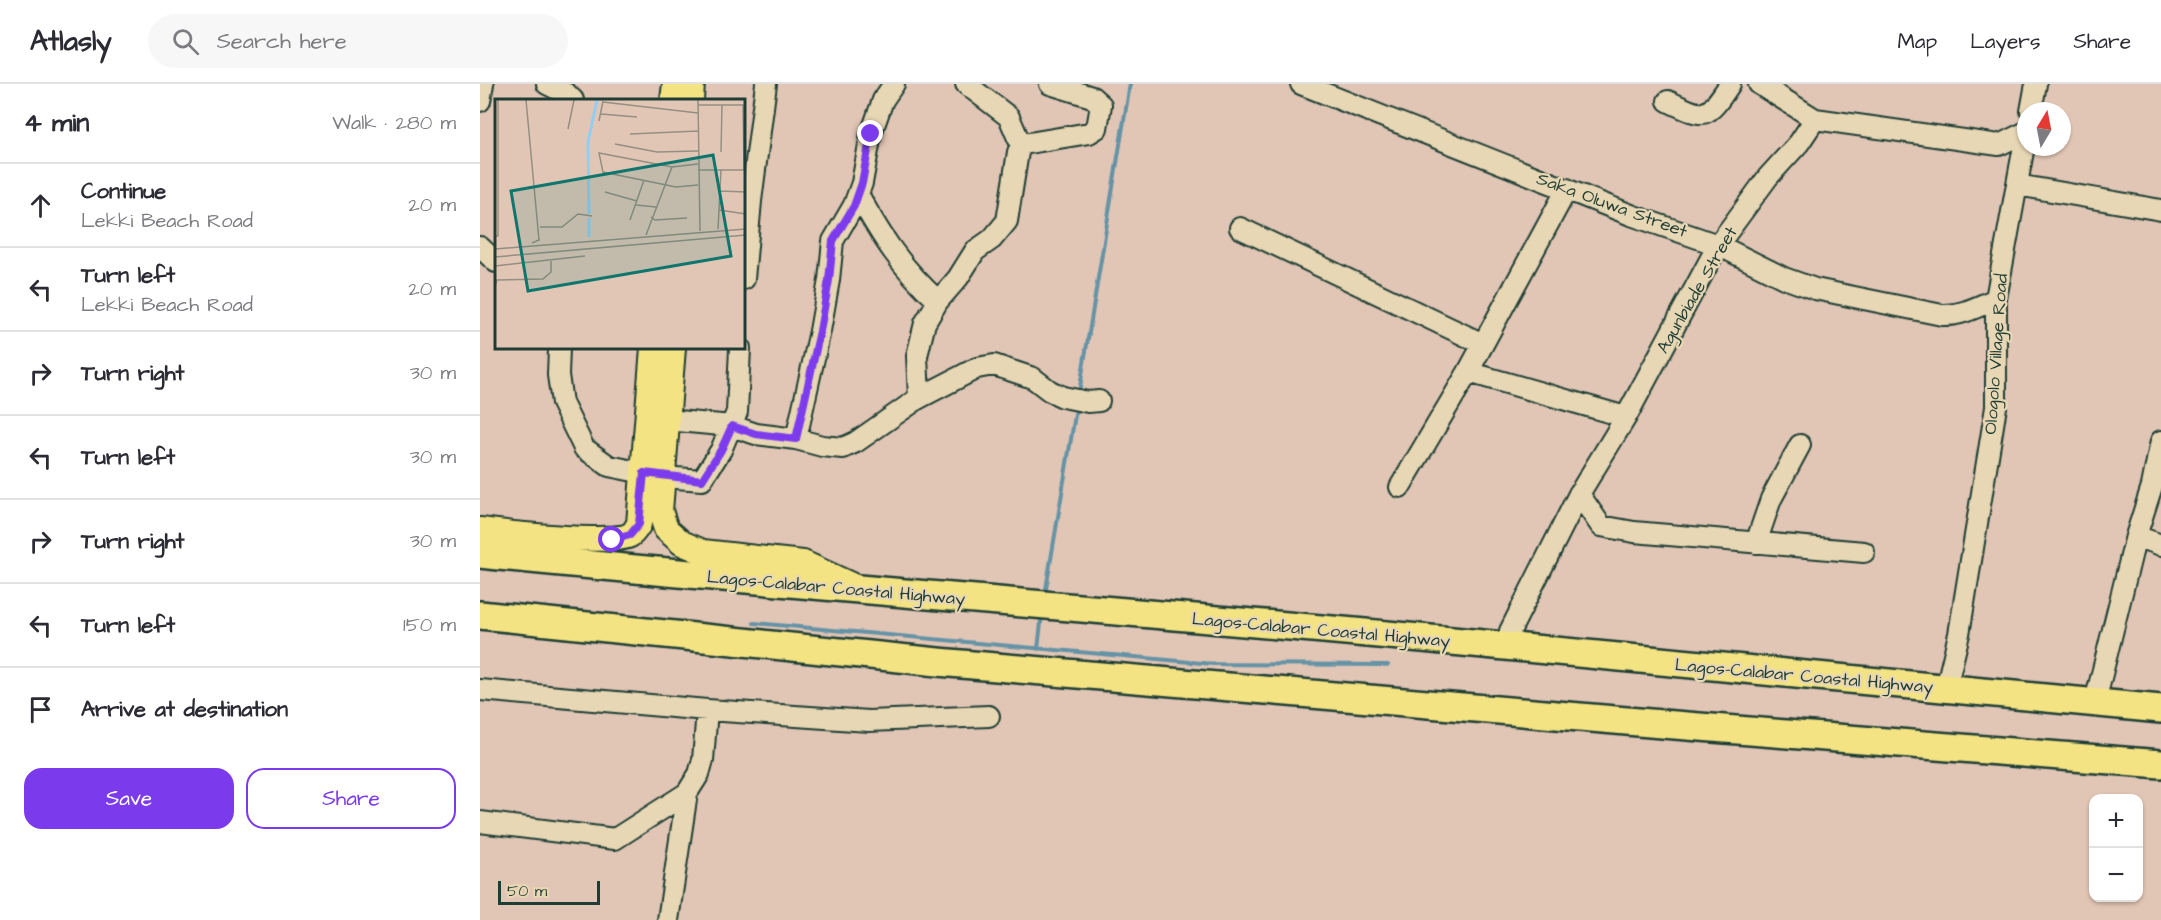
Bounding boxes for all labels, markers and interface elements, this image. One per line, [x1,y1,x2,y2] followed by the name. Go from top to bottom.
[148,14,568,68] search box
[30,22,112,61] text: Atlasly
[169,25,202,58] icon: search
[217,26,347,57] text: Search here
[1897,27,1937,56] text: Map
[1970,27,2040,56] text: Layers
[2073,27,2131,56] text: Share
[495,99,746,350] inset map
[2017,102,2071,156] north arrow
[24,105,89,141] text: 4 min
[332,109,456,137] text: Walk · 280 m
[857,120,883,146] route end
[1533,166,1691,244] street label: Saka Oluwa Street
[81,176,166,207] text: Continue
[24,189,57,222] icon: ahead
[408,191,456,219] text: 20 m
[81,207,253,235] text: Lekki Beach Road
[1651,221,1745,359] street label: Agunbiade Street
[81,260,175,291] text: Turn left
[24,273,57,306] icon: left
[1978,273,2015,435] street label: Ologolo Village Road
[408,275,456,303] text: 20 m
[81,291,253,319] text: Lekki Beach Road
[24,357,57,390] icon: right
[81,358,184,389] text: Turn right
[410,359,456,387] text: 30 m
[24,441,57,474] icon: left
[81,442,175,473] text: Turn left
[410,443,456,471] text: 30 m
[24,525,57,558] icon: right
[81,526,184,557] text: Turn right
[598,526,624,552] route start
[410,527,456,555] text: 30 m
[706,564,966,613] street label: Lagos-Calabar Coastal Highway
[1191,606,1451,655] street label: Lagos-Calabar Coastal Highway
[24,609,57,642] icon: left
[81,610,175,641] text: Turn left
[403,611,456,639] text: 150 m
[1674,652,1934,701] street label: Lagos-Calabar Coastal Highway
[24,693,57,726] icon: arrive
[81,694,288,725] text: Arrive at destination
[24,768,234,829] button: Save
[246,768,456,829] button: Share
[2089,794,2143,902] map controls
[2089,794,2143,848] button: +
[2089,848,2143,902] button: −
[498,878,600,906] scale bar
[507,880,547,902] text: 50 m

